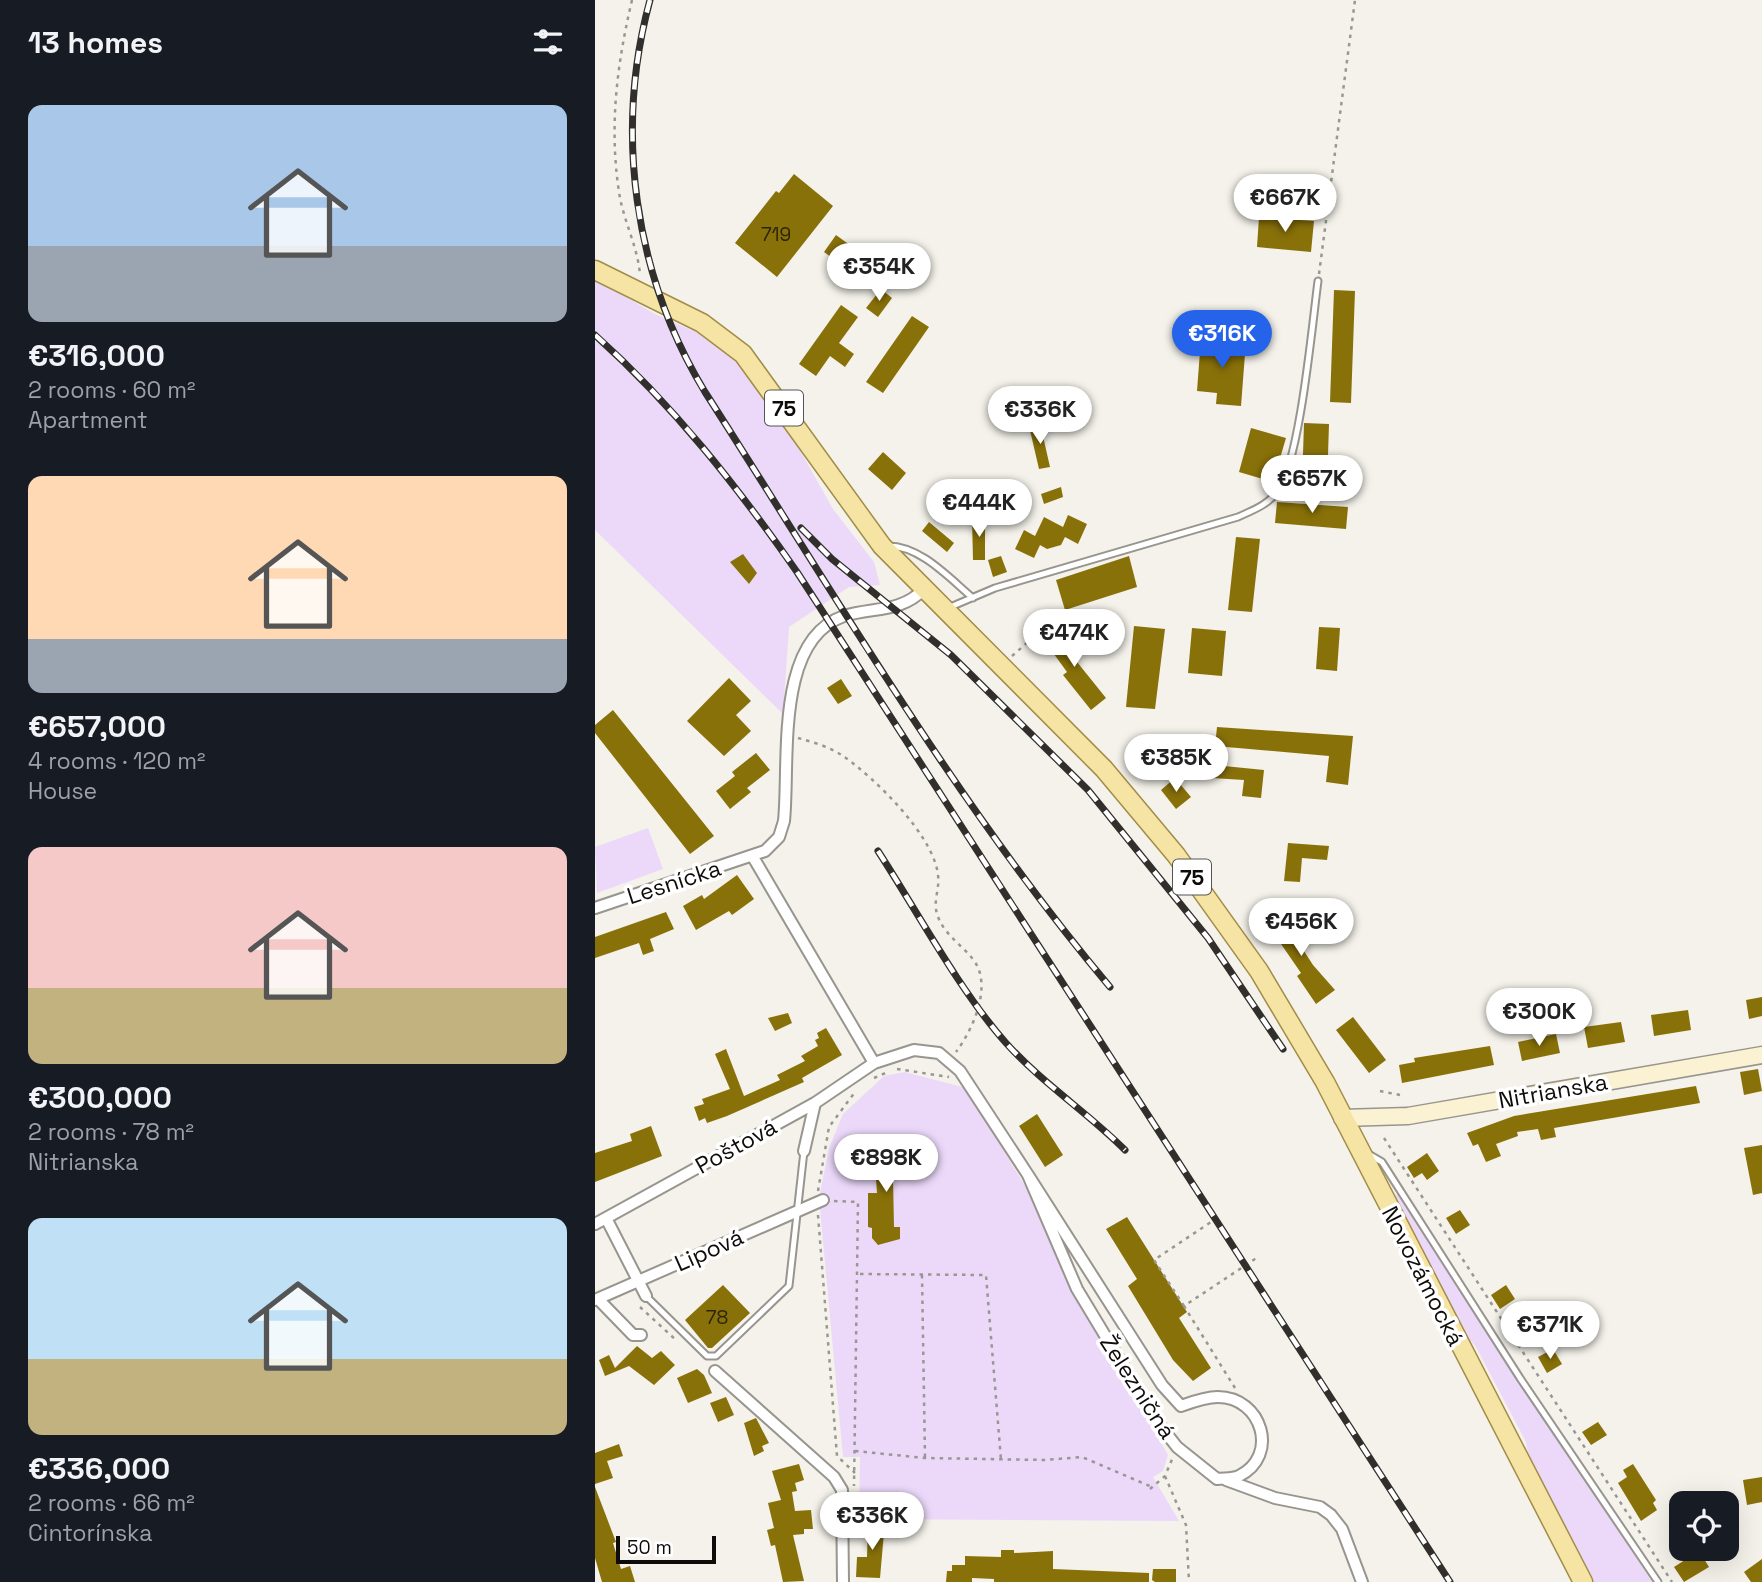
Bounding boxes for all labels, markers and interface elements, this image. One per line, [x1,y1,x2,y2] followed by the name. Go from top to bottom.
[28,23,163,62] text: 13 homes
[529,23,567,61] icon: filters
[235,150,361,276] icon: home
[1236,174,1334,234] pin: €667K
[1250,182,1320,212] text: €667K
[761,222,791,247] house number: 719
[830,244,928,303] pin: €354K
[843,251,915,281] text: €354K
[1173,310,1271,370] pin: €316K
[1188,318,1256,348] text: €316K
[28,336,165,375] text: €316,000
[28,375,195,405] text: 2 rooms · 60 m²
[991,386,1089,446] pin: €336K
[765,390,803,426] road number: 75
[1004,394,1076,424] text: €336K
[28,405,148,435] text: Apartment
[1263,456,1361,515] pin: €657K
[1277,463,1347,493] text: €657K
[930,480,1028,539] pin: €444K
[942,487,1016,517] text: €444K
[235,521,361,647] icon: home
[1025,610,1123,669] pin: €474K
[1039,617,1109,647] text: €474K
[28,707,166,746] text: €657,000
[1127,734,1225,794] pin: €385K
[1140,742,1212,772] text: €385K
[28,746,205,776] text: 4 rooms · 120 m²
[28,776,97,806] text: House
[623,853,725,911] street label: Lesnícka
[1173,860,1211,894] road number: 75
[235,892,361,1018] icon: home
[1252,898,1350,958] pin: €456K
[1265,906,1337,936] text: €456K
[1490,988,1588,1048] pin: €300K
[1502,996,1576,1026] text: €300K
[1496,1067,1610,1115] street label: Nitrianska
[28,1078,172,1117] text: €300,000
[690,1111,782,1181] street label: Poštová
[28,1117,194,1147] text: 2 rooms · 78 m²
[837,1134,935,1194] pin: €898K
[850,1142,922,1172] text: €898K
[28,1147,139,1177] text: Nitrianska
[1375,1201,1471,1351] street label: Novozámocká
[670,1222,748,1278] street label: Lipová
[235,1263,361,1389] icon: home
[1501,1302,1599,1361] pin: €371K
[706,1305,728,1330] house number: 78
[1517,1309,1583,1339] text: €371K
[1093,1329,1183,1445] street label: Železničná
[28,1449,170,1488] text: €336,000
[28,1488,195,1518] text: 2 rooms · 66 m²
[1669,1491,1739,1561] map controls
[1669,1491,1739,1561] button: locate
[823,1492,921,1552] pin: €336K
[836,1500,908,1530] text: €336K
[28,1518,152,1548] text: Cintorínska
[616,1533,716,1565] scale bar
[627,1535,672,1560] text: 50 m

